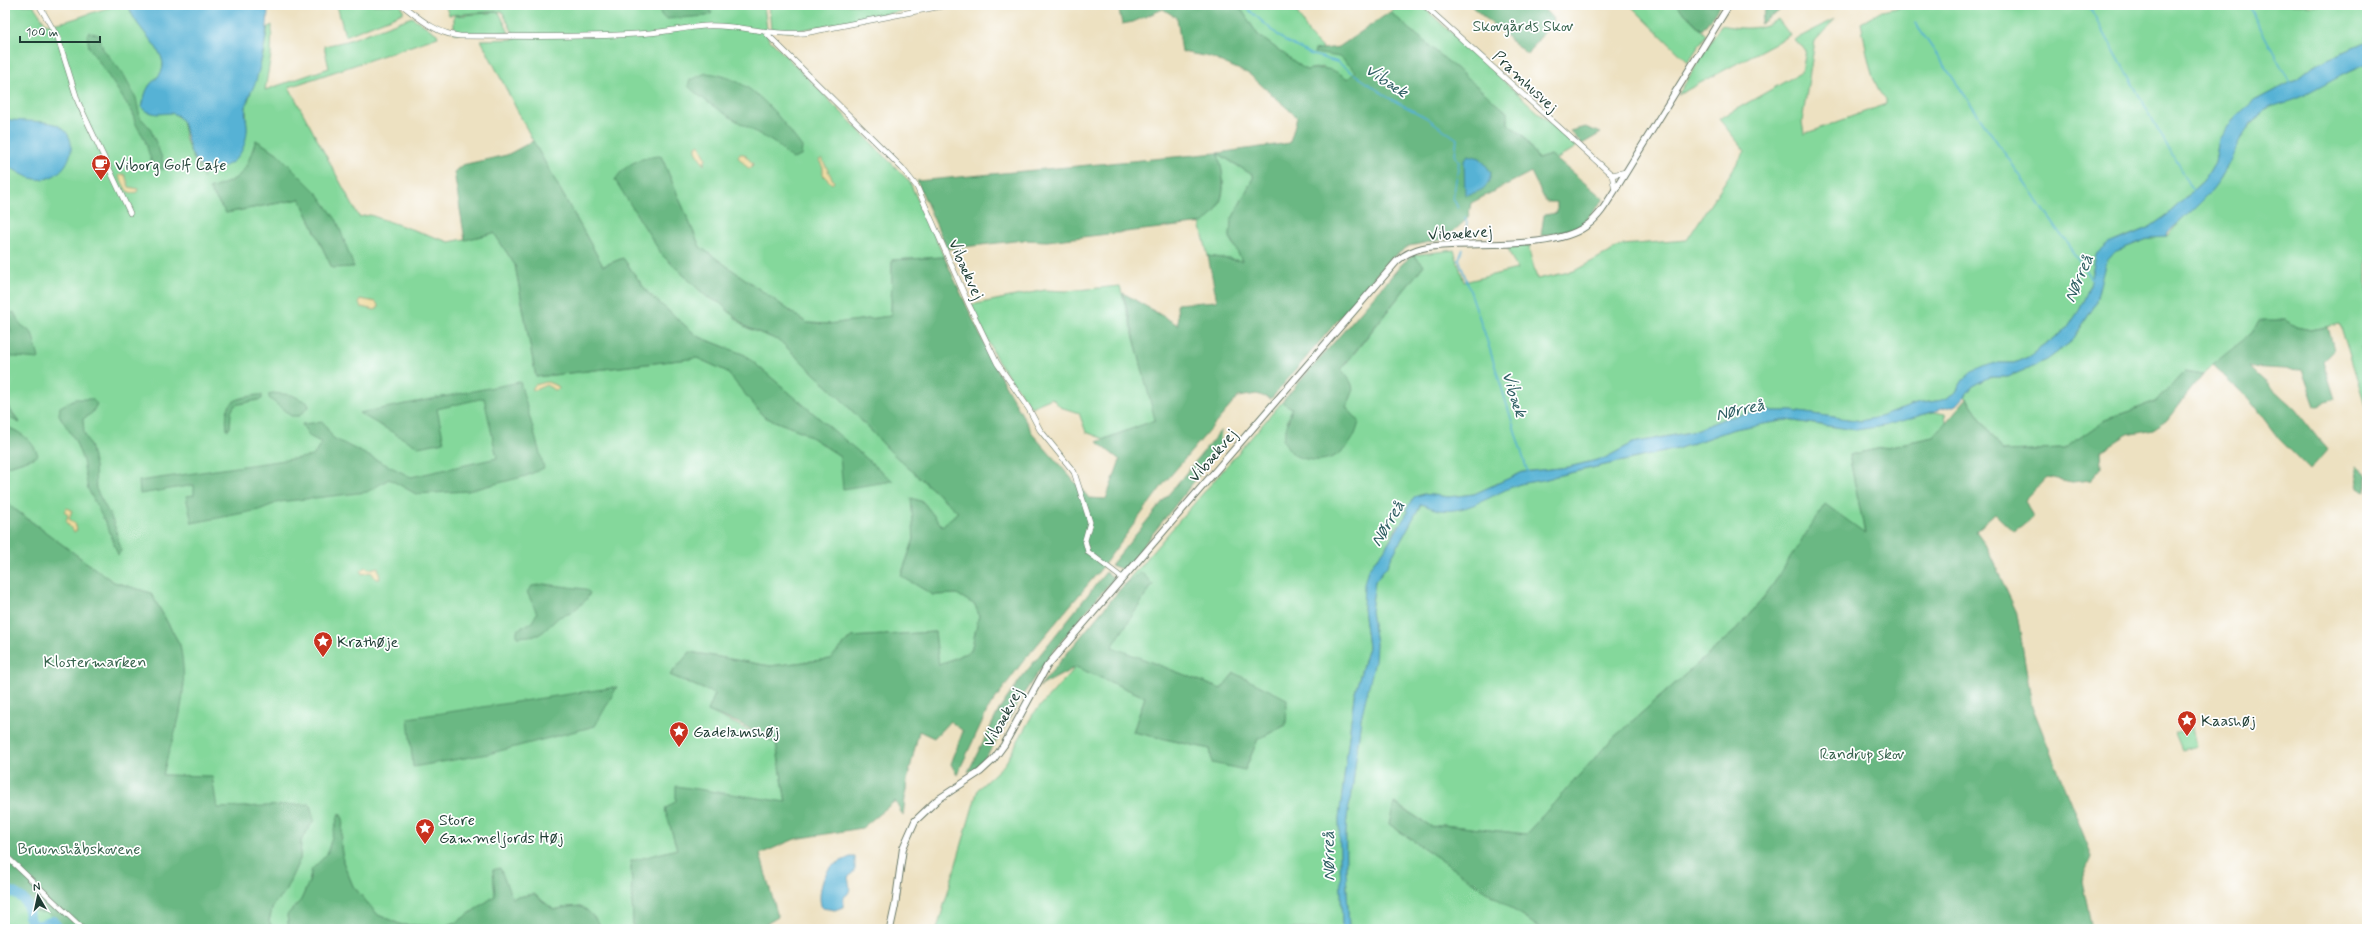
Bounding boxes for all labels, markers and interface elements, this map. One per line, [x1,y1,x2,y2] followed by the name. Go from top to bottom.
[1472,16,1574,37] park label: Skovgårds Skov
[20,18,100,44] scale bar
[26,25,58,41] text: 100 m
[1488,46,1562,118] street label: Pramhusvej
[1361,59,1413,104] water label: Vibæk
[90,153,112,181] cafe icon: Viborg Golf Cafe
[115,155,227,176] place label: Viborg Golf Cafe
[1427,221,1493,246] street label: Vibækvej
[943,236,988,303] street label: Vibækvej
[2059,251,2099,306] water label: Nørreå
[1496,369,1532,421] water label: Vibæk
[1713,394,1767,426] water label: Nørreå
[1184,425,1242,487] street label: Vibækvej
[1366,496,1410,551] water label: Nørreå
[312,630,334,658] place icon: Krathøje
[337,632,399,653] place label: Krathøje
[44,652,146,673] park label: Klostermarken
[979,684,1028,751] street label: Vibækvej
[2176,709,2198,737] place icon: Kaashøj
[2201,711,2256,732] place label: Kaashøj
[668,720,690,748] place icon: Gadelamshøj
[693,722,779,743] place label: Gadelamshøj
[1819,744,1905,765] park label: Randrup skov
[439,810,563,849] place label: Store Gammeljords Høj
[414,817,436,845] place icon: Store Gammeljords Høj
[1318,830,1340,881] water label: Nørreå
[18,839,140,860] park label: Bruunshåbskovene
[18,876,58,916] north arrow
[32,880,41,895] text: N

